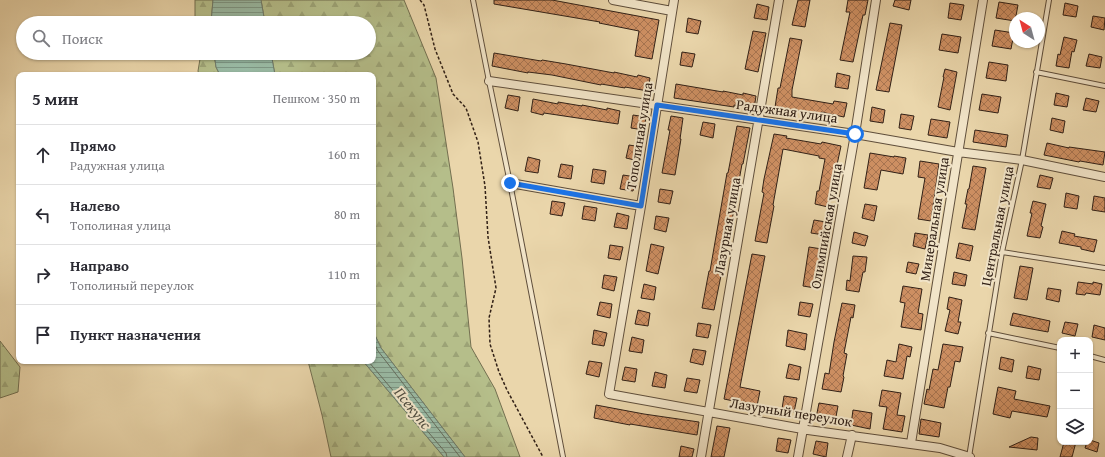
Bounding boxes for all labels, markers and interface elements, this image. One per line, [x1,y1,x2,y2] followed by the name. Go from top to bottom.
[1009,12,1045,48] north arrow
[16,16,376,60] search box
[30,27,52,49] icon: search
[62,28,103,49] text: Поиск
[621,80,657,191] street label: Тополиная улица
[32,86,78,111] text: 5 мин
[273,89,360,108] text: Пешком · 350 m
[735,94,839,128] street label: Радужная улица
[846,125,864,143] route start
[70,135,116,156] text: Прямо
[32,144,54,166] icon: ahead
[328,145,360,164] text: 160 m
[914,155,954,282] street label: Минеральная улица
[70,156,165,175] text: Радужная улица
[805,161,847,290] street label: Олимпийская улица
[976,164,1018,288] street label: Центральная улица
[501,174,519,192] route end
[709,175,746,277] street label: Лазурная улица
[70,195,120,216] text: Налево
[32,204,54,226] icon: left
[334,205,360,224] text: 80 m
[70,216,171,235] text: Тополиная улица
[70,255,129,276] text: Направо
[32,264,54,286] icon: right
[328,265,360,284] text: 110 m
[70,276,194,295] text: Тополиный переулок
[32,324,54,346] icon: arrive
[70,324,201,345] text: Пункт назначения
[1057,337,1093,445] map controls
[1057,337,1093,373] button: +
[1057,373,1093,409] button: −
[390,382,437,434] water label: Псекупс
[728,392,854,432] street label: Лазурный переулок
[1057,409,1093,445] button: layers

